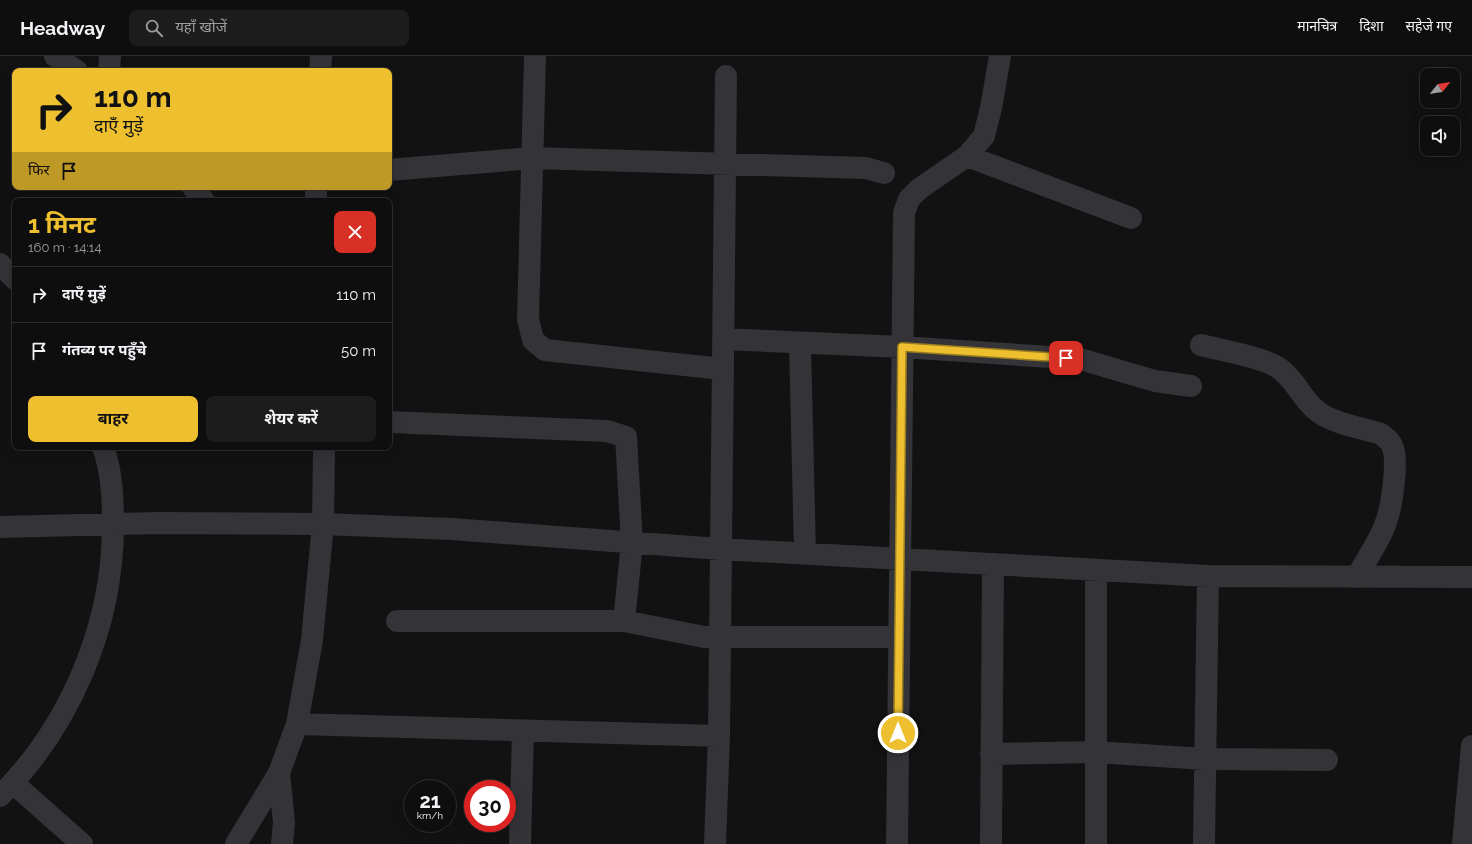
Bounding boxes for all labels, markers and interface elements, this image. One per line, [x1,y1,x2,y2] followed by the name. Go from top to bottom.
[129,10,409,46] search box
[20,17,105,39] text: Headway
[143,17,165,39] icon: search
[175,18,227,36] text: यहाँ खोजें
[1297,18,1337,34] text: मानचित्र
[1359,18,1384,34] text: दिशा
[1406,18,1452,34] text: सहेजे गए
[1420,68,1460,108] north arrow
[1420,68,1460,156] map controls
[94,81,172,114] text: 110 m
[28,84,80,136] icon: right
[94,115,143,136] text: दाएँ मुड़ें
[1420,116,1460,156] button: sound
[58,160,80,182] icon: arrive
[28,161,50,179] text: फिर
[28,210,96,239] text: 1 मिनट
[334,211,376,253] button: close
[28,240,101,255] text: 160 m · 14:14
[28,284,50,306] icon: right
[62,285,106,303] text: दाएँ मुड़ें
[336,286,376,304] text: 110 m
[28,340,50,362] icon: arrive
[62,341,146,359] text: गंतव्य पर पहुँचे
[1049,341,1083,375] pin
[341,342,376,360] text: 50 m
[1055,347,1077,369] icon: arrive
[28,396,198,442] button: बाहर
[206,396,376,442] button: शेयर करें
[877,712,919,754] position arrow
[464,780,516,832] speed limit sign: 30
[419,789,441,813] text: 21
[417,810,443,821] text: km/h

